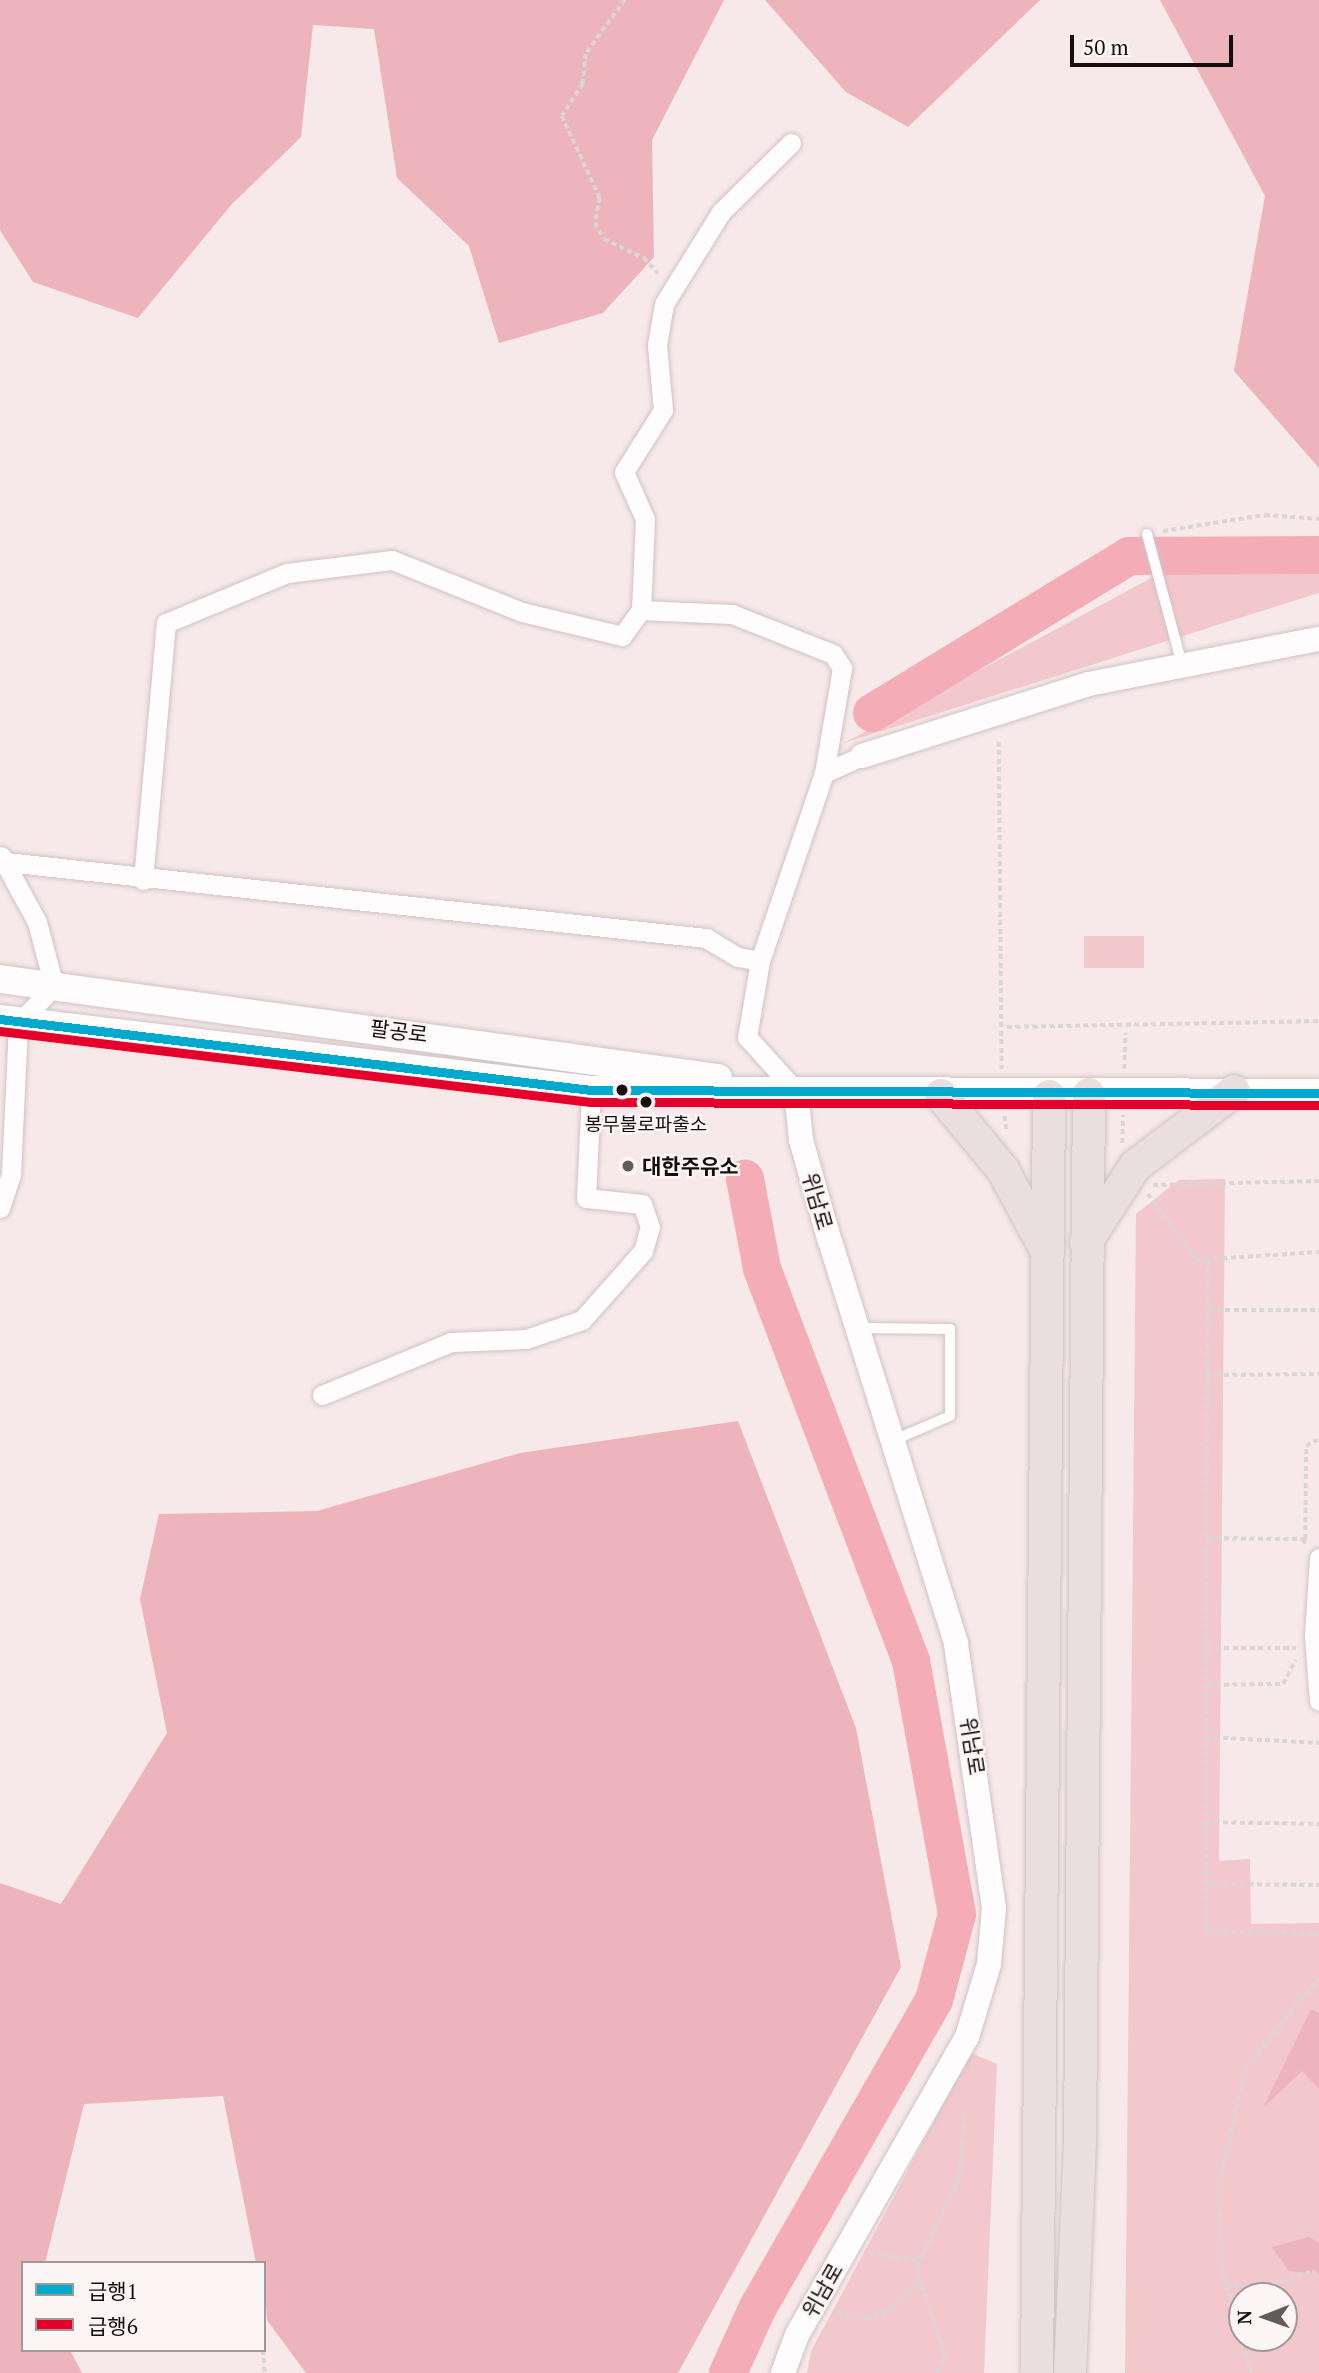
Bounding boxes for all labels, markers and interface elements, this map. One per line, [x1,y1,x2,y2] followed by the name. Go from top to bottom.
[1074,21,1237,65] scale bar
[1083,33,1129,61] text: 50 m
[369,1015,429,1047] street label: 팔공로
[615,1083,629,1097] unlabelled marker
[639,1095,653,1109] marker: 봉무불로파출소
[585,1113,707,1135] place label: 봉무불로파출소
[642,1153,739,1179] place label: 대한주유소
[620,1158,636,1174] marker: 대한주유소
[798,1170,838,1232] street label: 위남로
[956,1715,990,1777] street label: 위남로
[797,2259,847,2321] street label: 위남로
[21,2261,266,2352] legend
[88,2277,138,2305] text: 급행1
[1228,2282,1298,2352] north arrow
[1231,2310,1256,2325] text: N
[88,2312,138,2340] text: 급행6

